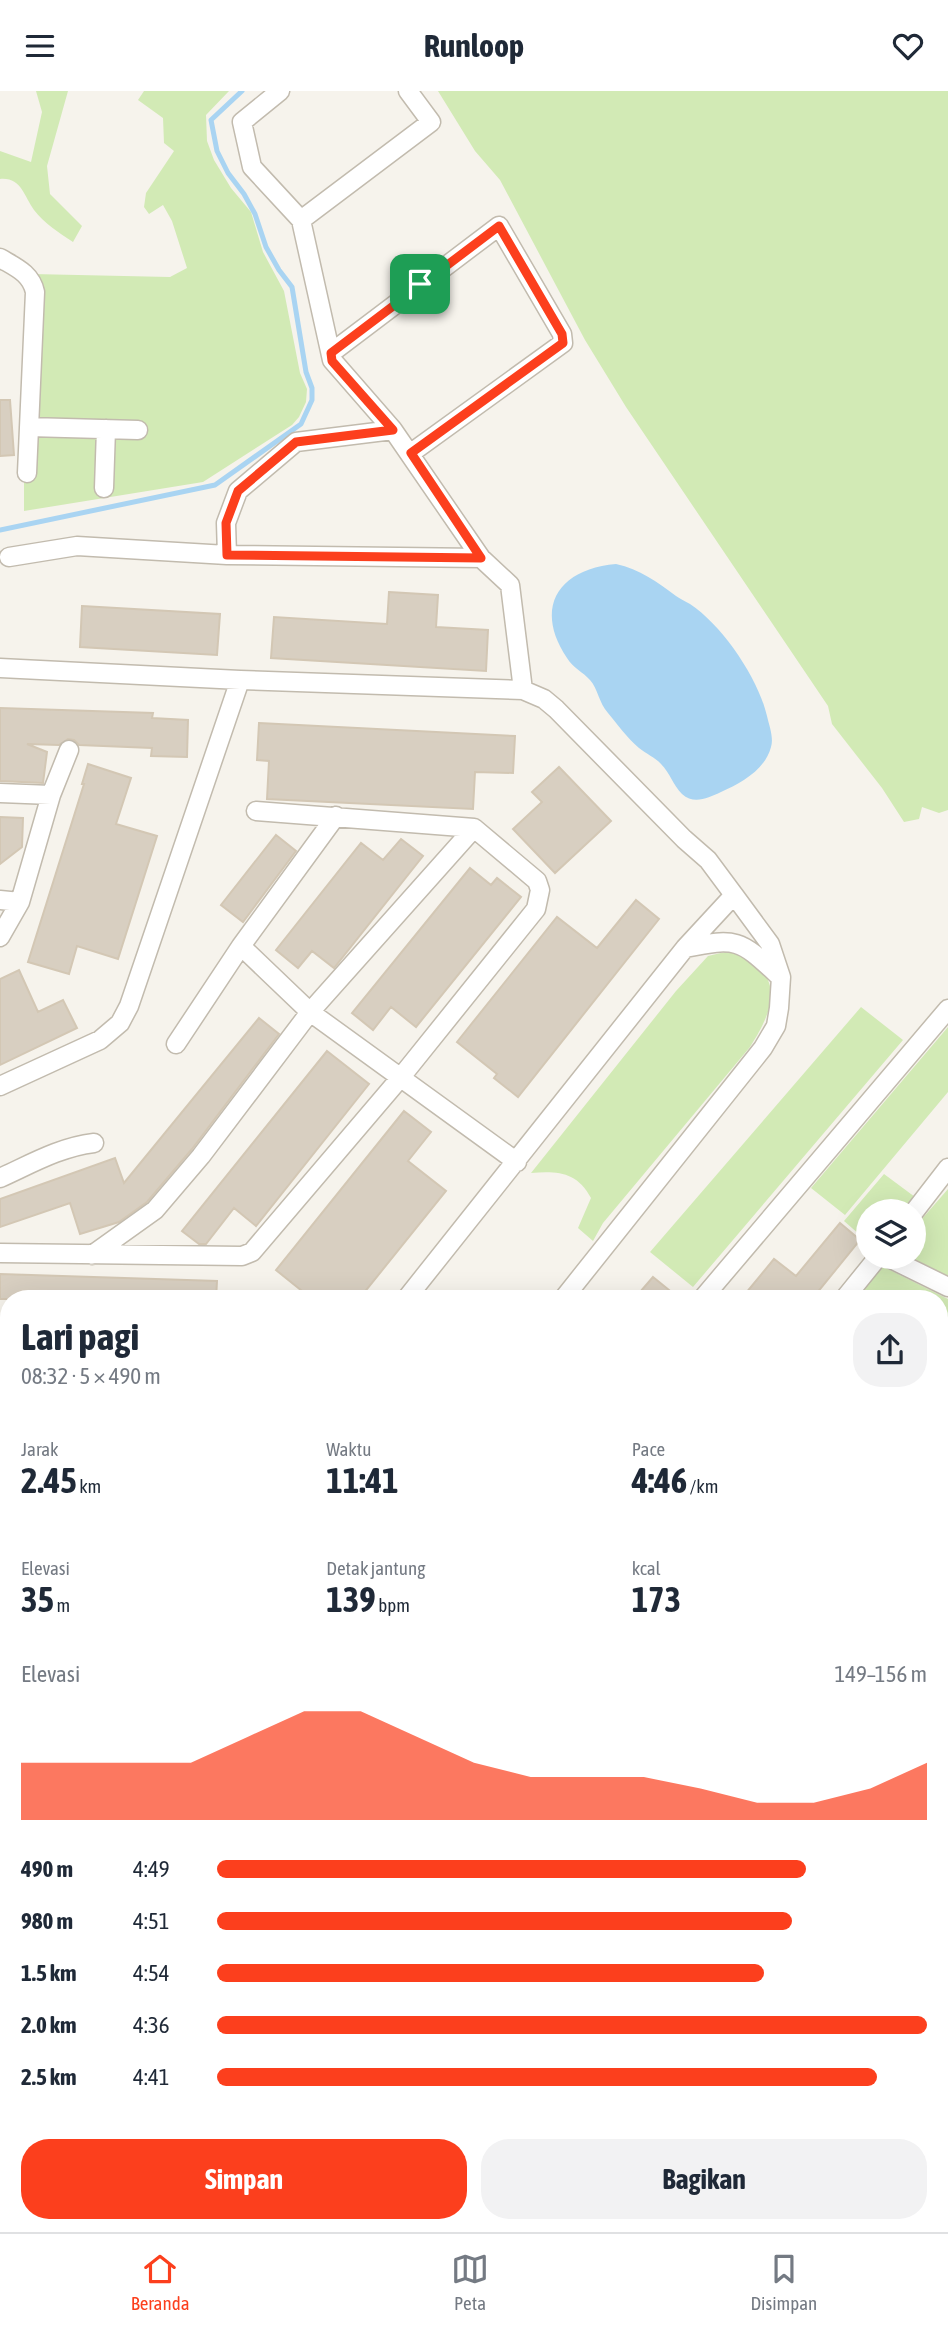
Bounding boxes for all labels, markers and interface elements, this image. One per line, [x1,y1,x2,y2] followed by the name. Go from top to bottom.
[21,27,59,65] icon: menu
[424,27,524,64] text: Runloop
[889,27,927,65] icon: heart
[390,254,450,314] pin
[401,265,439,303] icon: arrive
[856,1199,926,1269] map controls
[856,1199,926,1269] button: layers
[853,1313,927,1387] button: share
[21,1315,139,1358] text: Lari pagi
[21,1363,161,1389] text: 08:32 · 5 × 490 m
[21,1438,58,1460] text: Jarak
[326,1438,371,1460] text: Waktu
[632,1438,665,1460] text: Pace
[21,1460,77,1500] text: 2.45
[326,1460,398,1500] text: 11:41
[632,1460,687,1500] text: 4:46
[77,1475,101,1497] text: km
[687,1475,718,1497] text: /km
[21,1557,70,1579] text: Elevasi
[326,1557,425,1579] text: Detak jantung
[632,1557,661,1579] text: kcal
[21,1579,54,1619] text: 35
[326,1579,376,1619] text: 139
[632,1579,681,1619] text: 173
[54,1594,70,1616] text: m
[376,1594,410,1616] text: bpm
[21,1661,80,1687] text: Elevasi
[834,1661,927,1687] text: 149–156 m
[21,1856,73,1882] text: 490 m
[133,1856,170,1882] text: 4:49
[21,1908,73,1934] text: 980 m
[133,1908,170,1934] text: 4:51
[21,1960,77,1986] text: 1.5 km
[133,1960,170,1986] text: 4:54
[21,2012,77,2038] text: 2.0 km
[133,2012,170,2038] text: 4:36
[21,2064,77,2090] text: 2.5 km
[133,2064,170,2090] text: 4:41
[21,2139,467,2219] button: Simpan
[481,2139,927,2219] button: Bagikan
[131,2250,189,2314] tab: Beranda
[451,2250,489,2314] tab: Peta
[750,2250,817,2314] tab: Disimpan

